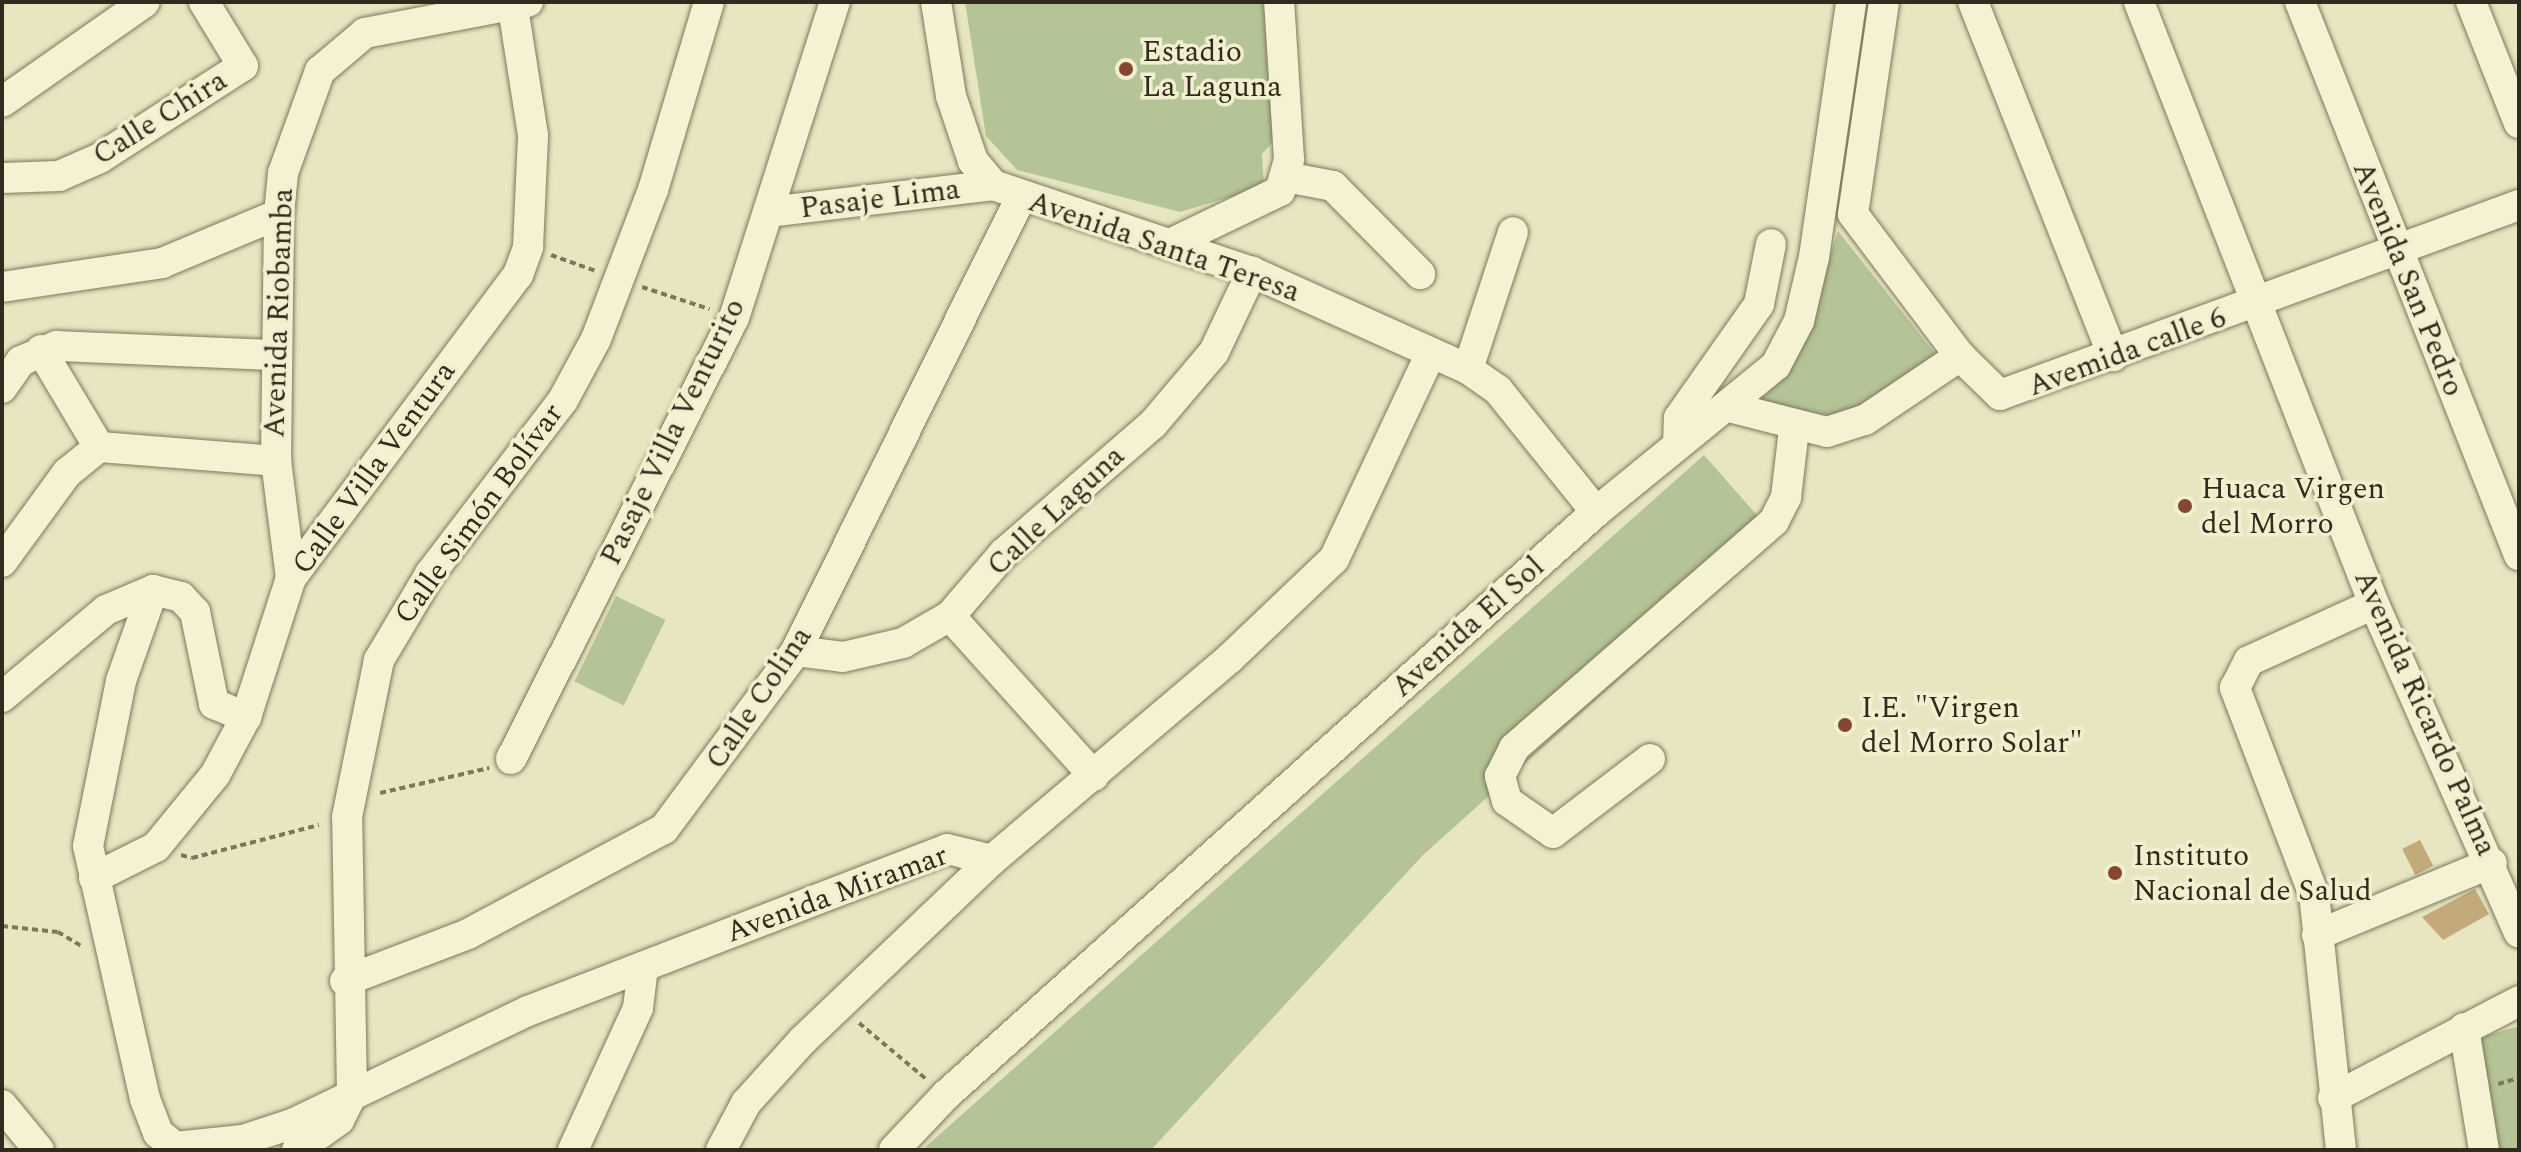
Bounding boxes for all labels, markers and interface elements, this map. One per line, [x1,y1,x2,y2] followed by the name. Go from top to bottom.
[1142,34,1282,104] place label: Estadio La Laguna
[1117,60,1135,78] marker: Estadio La Laguna
[86,63,234,173] street label: Calle Chira
[2344,156,2472,402] street label: Avenida San Pedro
[798,171,962,227] street label: Pasaje Lima
[1024,184,1304,310] street label: Avenida Santa Teresa
[257,188,301,438] street label: Avenida Riobamba
[593,293,753,571] street label: Pasaje Villa Venturito
[2023,300,2231,404] street label: Avemida calle 6
[285,355,463,581] street label: Calle Villa Ventura
[387,397,571,631] street label: Calle Simón Bolívar
[980,438,1132,584] street label: Calle Laguna
[2201,471,2385,542] place label: Huaca Virgen del Morro
[2176,497,2194,515] marker: Huaca Virgen del Morro
[1384,549,1552,705] street label: Avenida El Sol
[2346,565,2504,861] street label: Avenida Ricardo Palma
[698,620,820,776] street label: Calle Colina
[1861,690,2083,760] place label: I.E. "Virgen del Morro Solar"
[1836,716,1854,734] marker: I.E. "Virgen del Morro Solar"
[721,837,953,951] street label: Avenida Miramar
[2133,838,2372,908] place label: Instituto Nacional de Salud
[2104,862,2126,884] marker: Instituto Nacional de Salud

